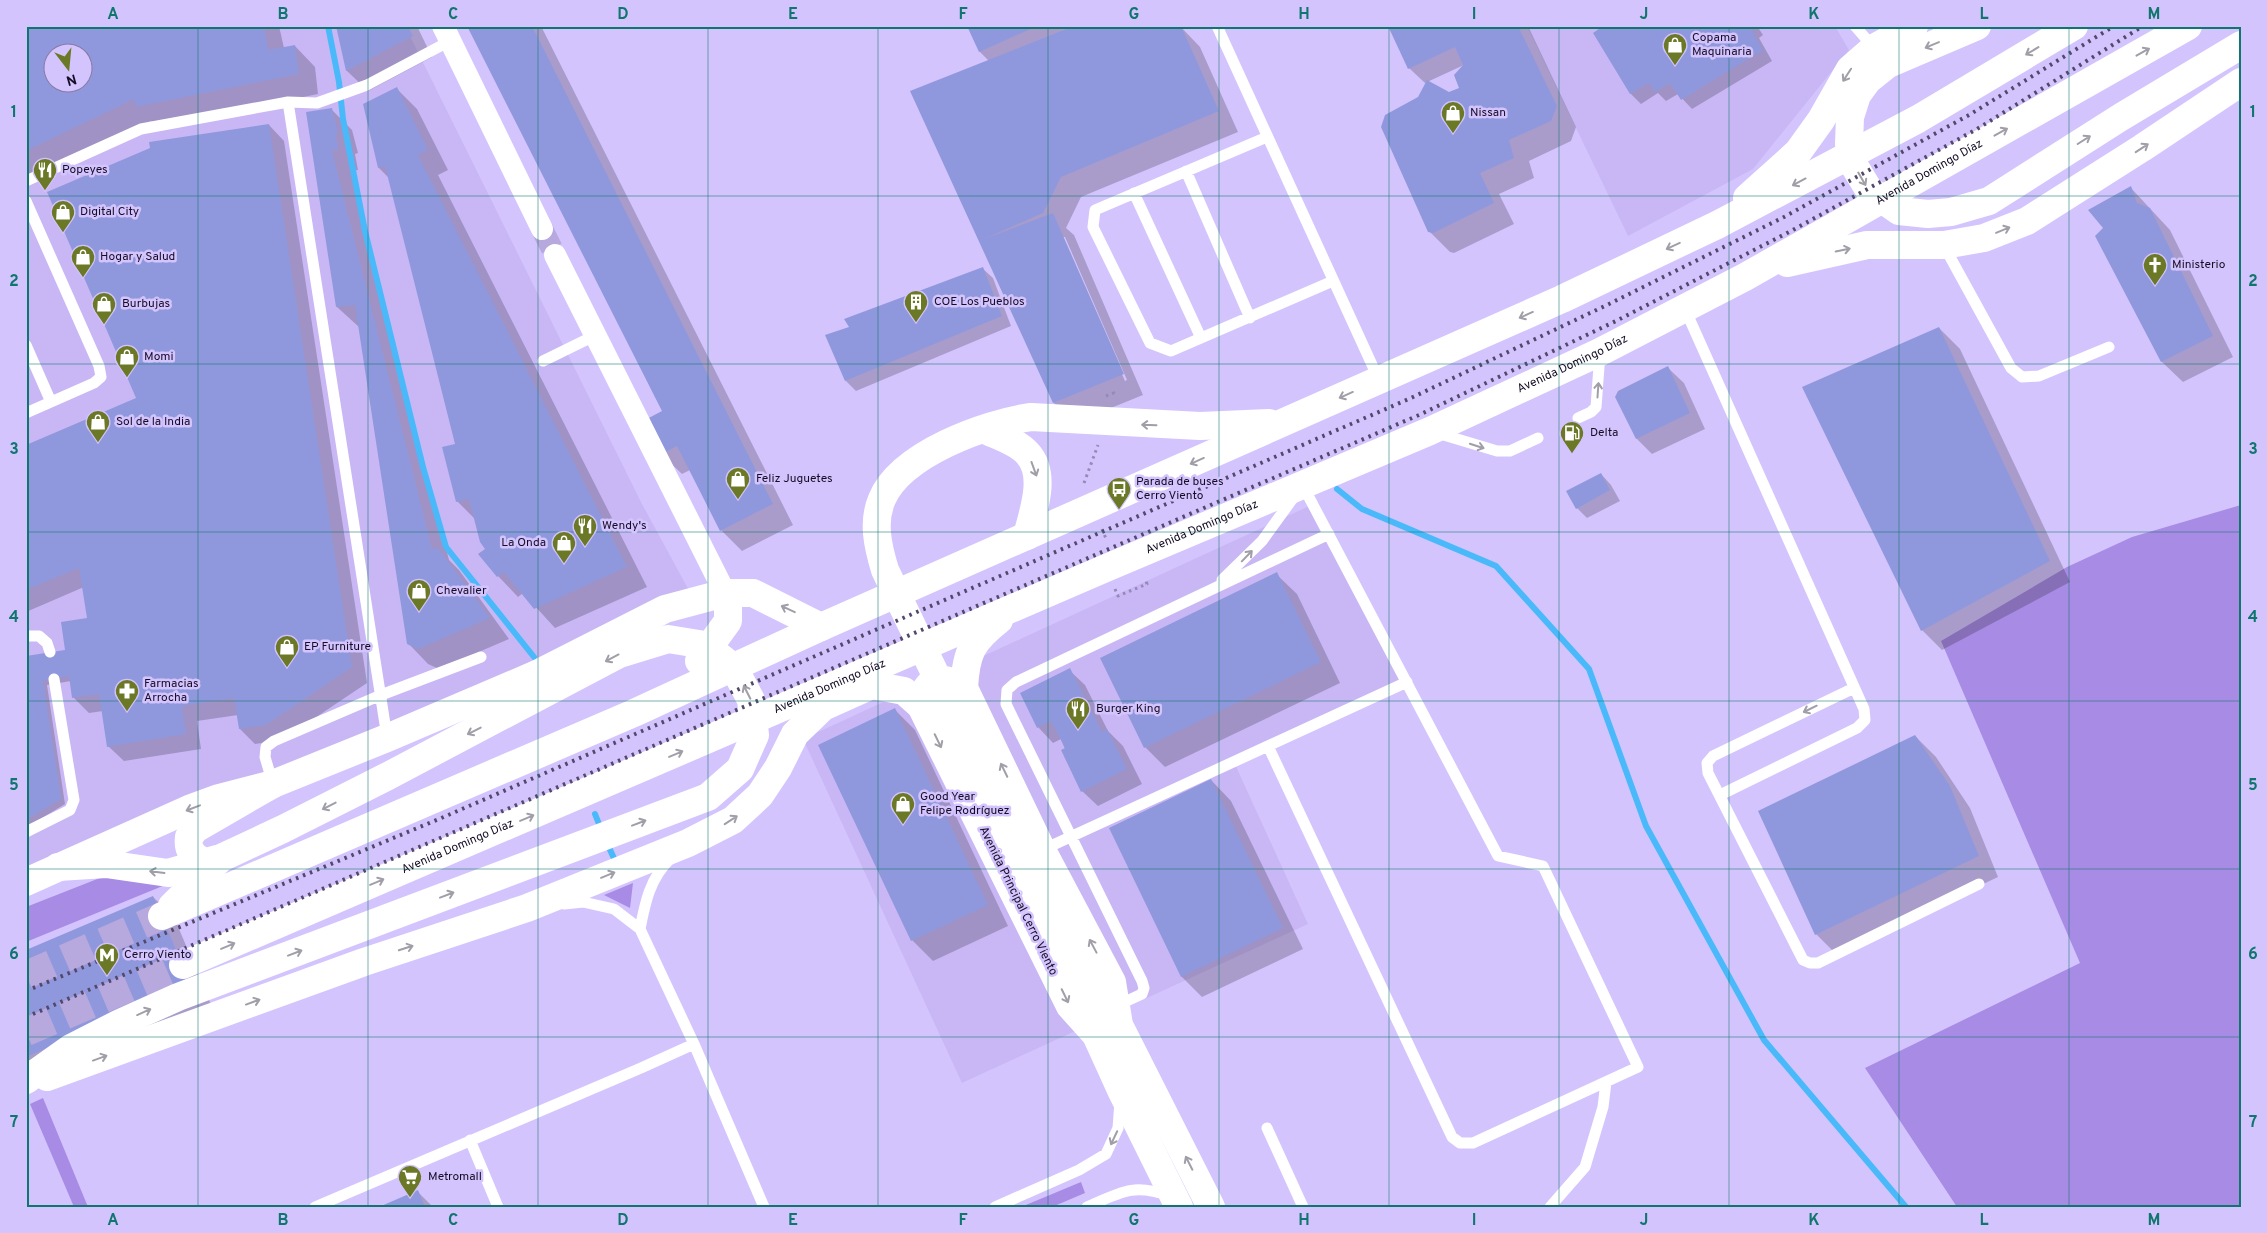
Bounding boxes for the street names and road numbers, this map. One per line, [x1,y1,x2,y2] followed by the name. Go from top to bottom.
[1873,136,1986,209] street label: Avenida Domingo Díaz
[1515,331,1631,397] street label: Avenida Domingo Díaz
[1143,497,1261,558] street label: Avenida Domingo Díaz
[771,656,888,718] street label: Avenida Domingo Díaz
[399,816,516,878] street label: Avenida Domingo Díaz
[975,824,1061,978] street label: Avenida Principal Cerro Viento

